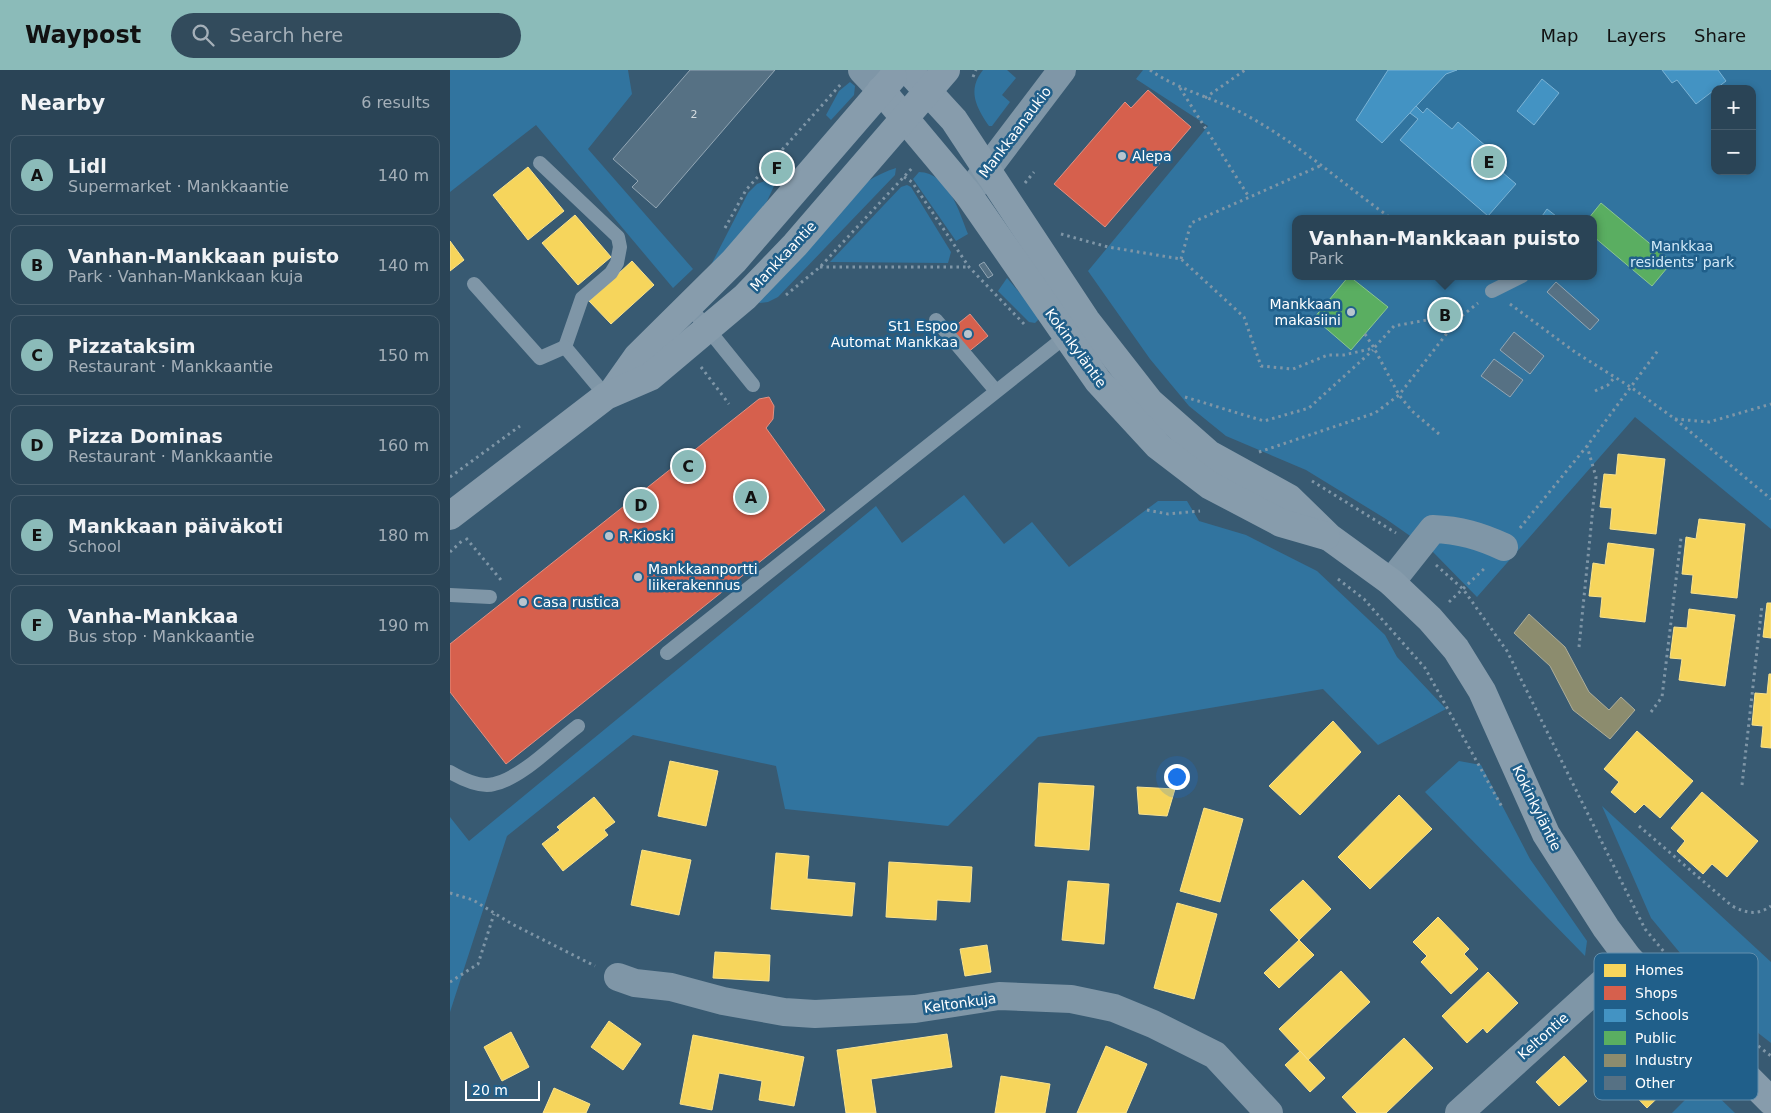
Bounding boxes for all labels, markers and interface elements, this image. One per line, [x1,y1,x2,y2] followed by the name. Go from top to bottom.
[171,13,521,58] search box
[25,21,141,49] text: Waypost
[189,21,217,49] icon: search
[229,24,343,46] text: Search here
[1540,25,1578,46] text: Map
[1606,25,1666,46] text: Layers
[1694,25,1746,46] text: Share
[976,83,1054,181] street label: Mankkaanaukio
[1711,85,1756,175] map controls
[1711,85,1756,130] button: +
[20,91,105,115] text: Nearby
[361,93,430,112] text: 6 results
[691,108,698,121] house number: 2
[1711,130,1756,175] button: −
[1473,143,1505,181] pin: E
[1132,148,1172,164] place label: Alepa
[761,149,793,187] pin: F
[1116,150,1128,162] marker: Alepa
[68,155,107,177] text: Lidl
[31,166,43,185] text: A
[378,166,429,185] text: 140 m
[68,177,289,196] text: Supermarket · Mankkaantie
[1292,215,1597,280] popup
[747,218,819,294] street label: Mankkaantie
[1309,227,1580,249] text: Vanhan-Mankkaan puisto
[1630,238,1735,270] park label: Mankkaa residents' park
[68,245,339,267] text: Vanhan-Mankkaan puisto
[1309,249,1343,268] text: Park
[31,256,43,275] text: B
[378,256,429,275] text: 140 m
[68,267,303,286] text: Park · Vanhan-Mankkaan kuja
[1269,296,1341,328] place label: Mankkaan makasiini
[1429,296,1461,334] pin: B
[1042,306,1110,390] street label: Kokinkyläntie
[1345,306,1357,318] marker: Mankkaan makasiini
[831,318,958,350] place label: St1 Espoo Automat Mankkaa
[962,328,974,340] marker: St1 Espoo Automat Mankkaa
[68,335,196,357] text: Pizzataksim
[31,346,43,365] text: C
[378,346,429,365] text: 150 m
[68,357,273,376] text: Restaurant · Mankkaantie
[68,425,223,447] text: Pizza Dominas
[30,436,44,455] text: D
[378,436,429,455] text: 160 m
[68,447,273,466] text: Restaurant · Mankkaantie
[672,447,704,485] pin: C
[735,478,767,516] pin: A
[625,486,657,524] pin: D
[68,515,283,537] text: Mankkaan päiväkoti
[32,526,42,545] text: E
[378,526,429,545] text: 180 m
[619,528,674,544] place label: R-Kioski
[603,530,615,542] marker: R-Kioski
[68,537,121,556] text: School
[648,561,758,593] place label: Mankkaanportti liikerakennus
[632,571,644,583] marker: Mankkaanportti liikerakennus
[533,594,619,610] place label: Casa rustica
[517,596,529,608] marker: Casa rustica
[68,605,238,627] text: Vanha-Mankkaa
[32,616,42,635] text: F
[378,616,429,635] text: 190 m
[68,627,255,646] text: Bus stop · Mankkaantie
[1509,763,1565,853] street label: Kokinkyläntie
[1164,764,1190,790] your location
[1594,953,1758,1100] legend
[1635,962,1684,978] text: Homes
[1635,985,1678,1001] text: Shops
[923,990,997,1016] street label: Keltonkuja
[1635,1007,1689,1023] text: Schools
[1515,1009,1571,1063] street label: Keltontie
[1635,1030,1676,1046] text: Public
[1635,1052,1693,1068] text: Industry
[1635,1075,1675,1091] text: Other
[465,1078,540,1101] scale bar
[472,1082,508,1098] text: 20 m

